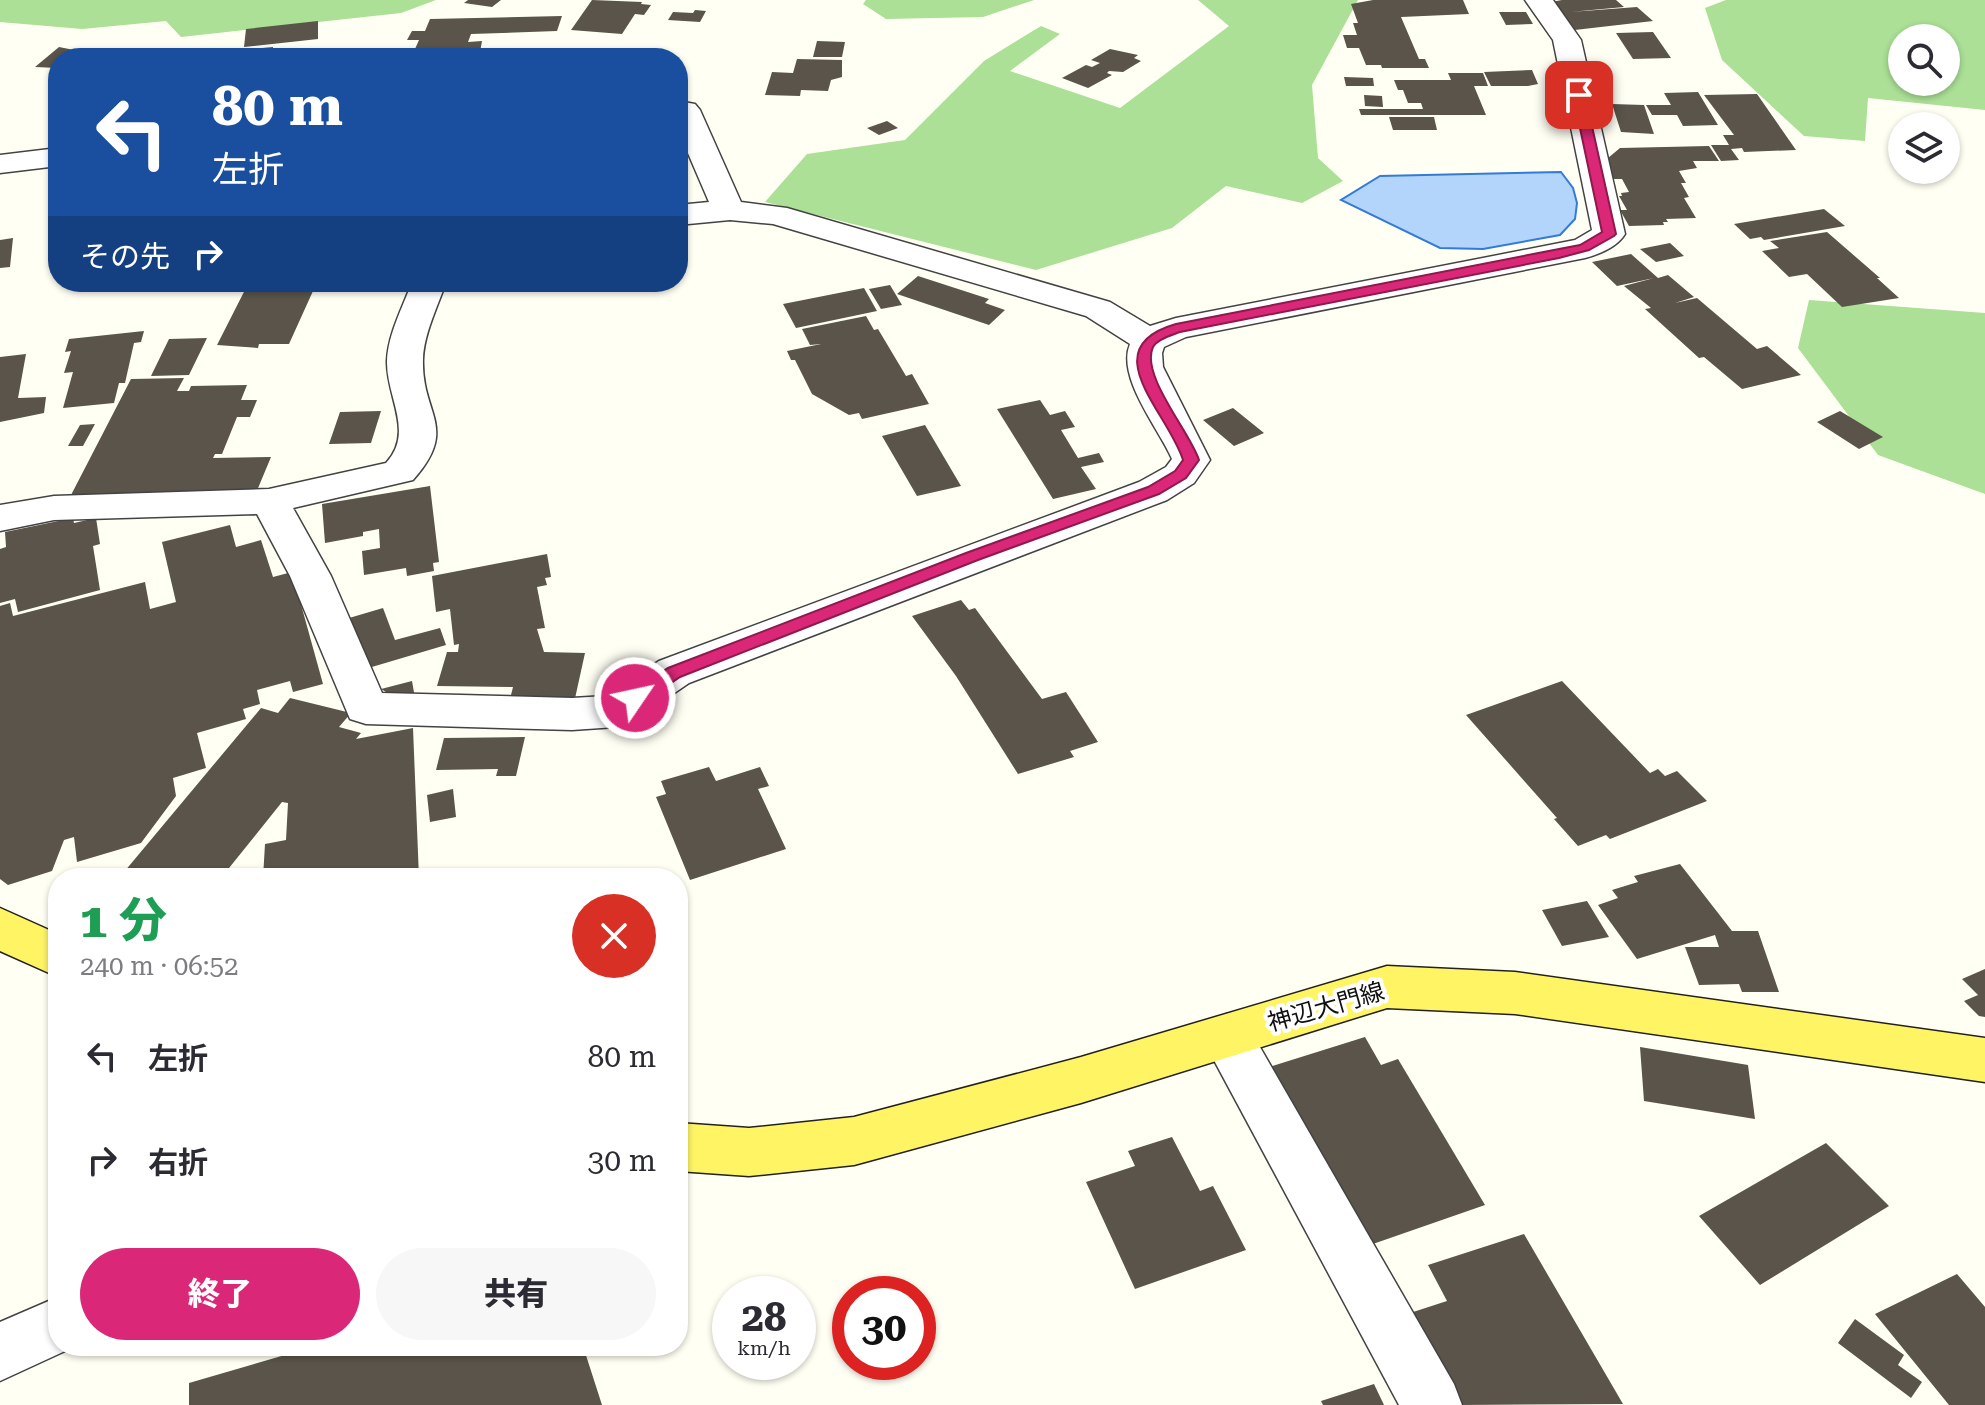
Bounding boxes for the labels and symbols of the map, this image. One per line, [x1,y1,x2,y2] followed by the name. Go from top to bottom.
[1545,61,1613,129] pin
[593,656,677,740] position arrow
[1264,977,1388,1037] street label: 神辺大門線
[832,1276,936,1380] speed limit sign: 30

